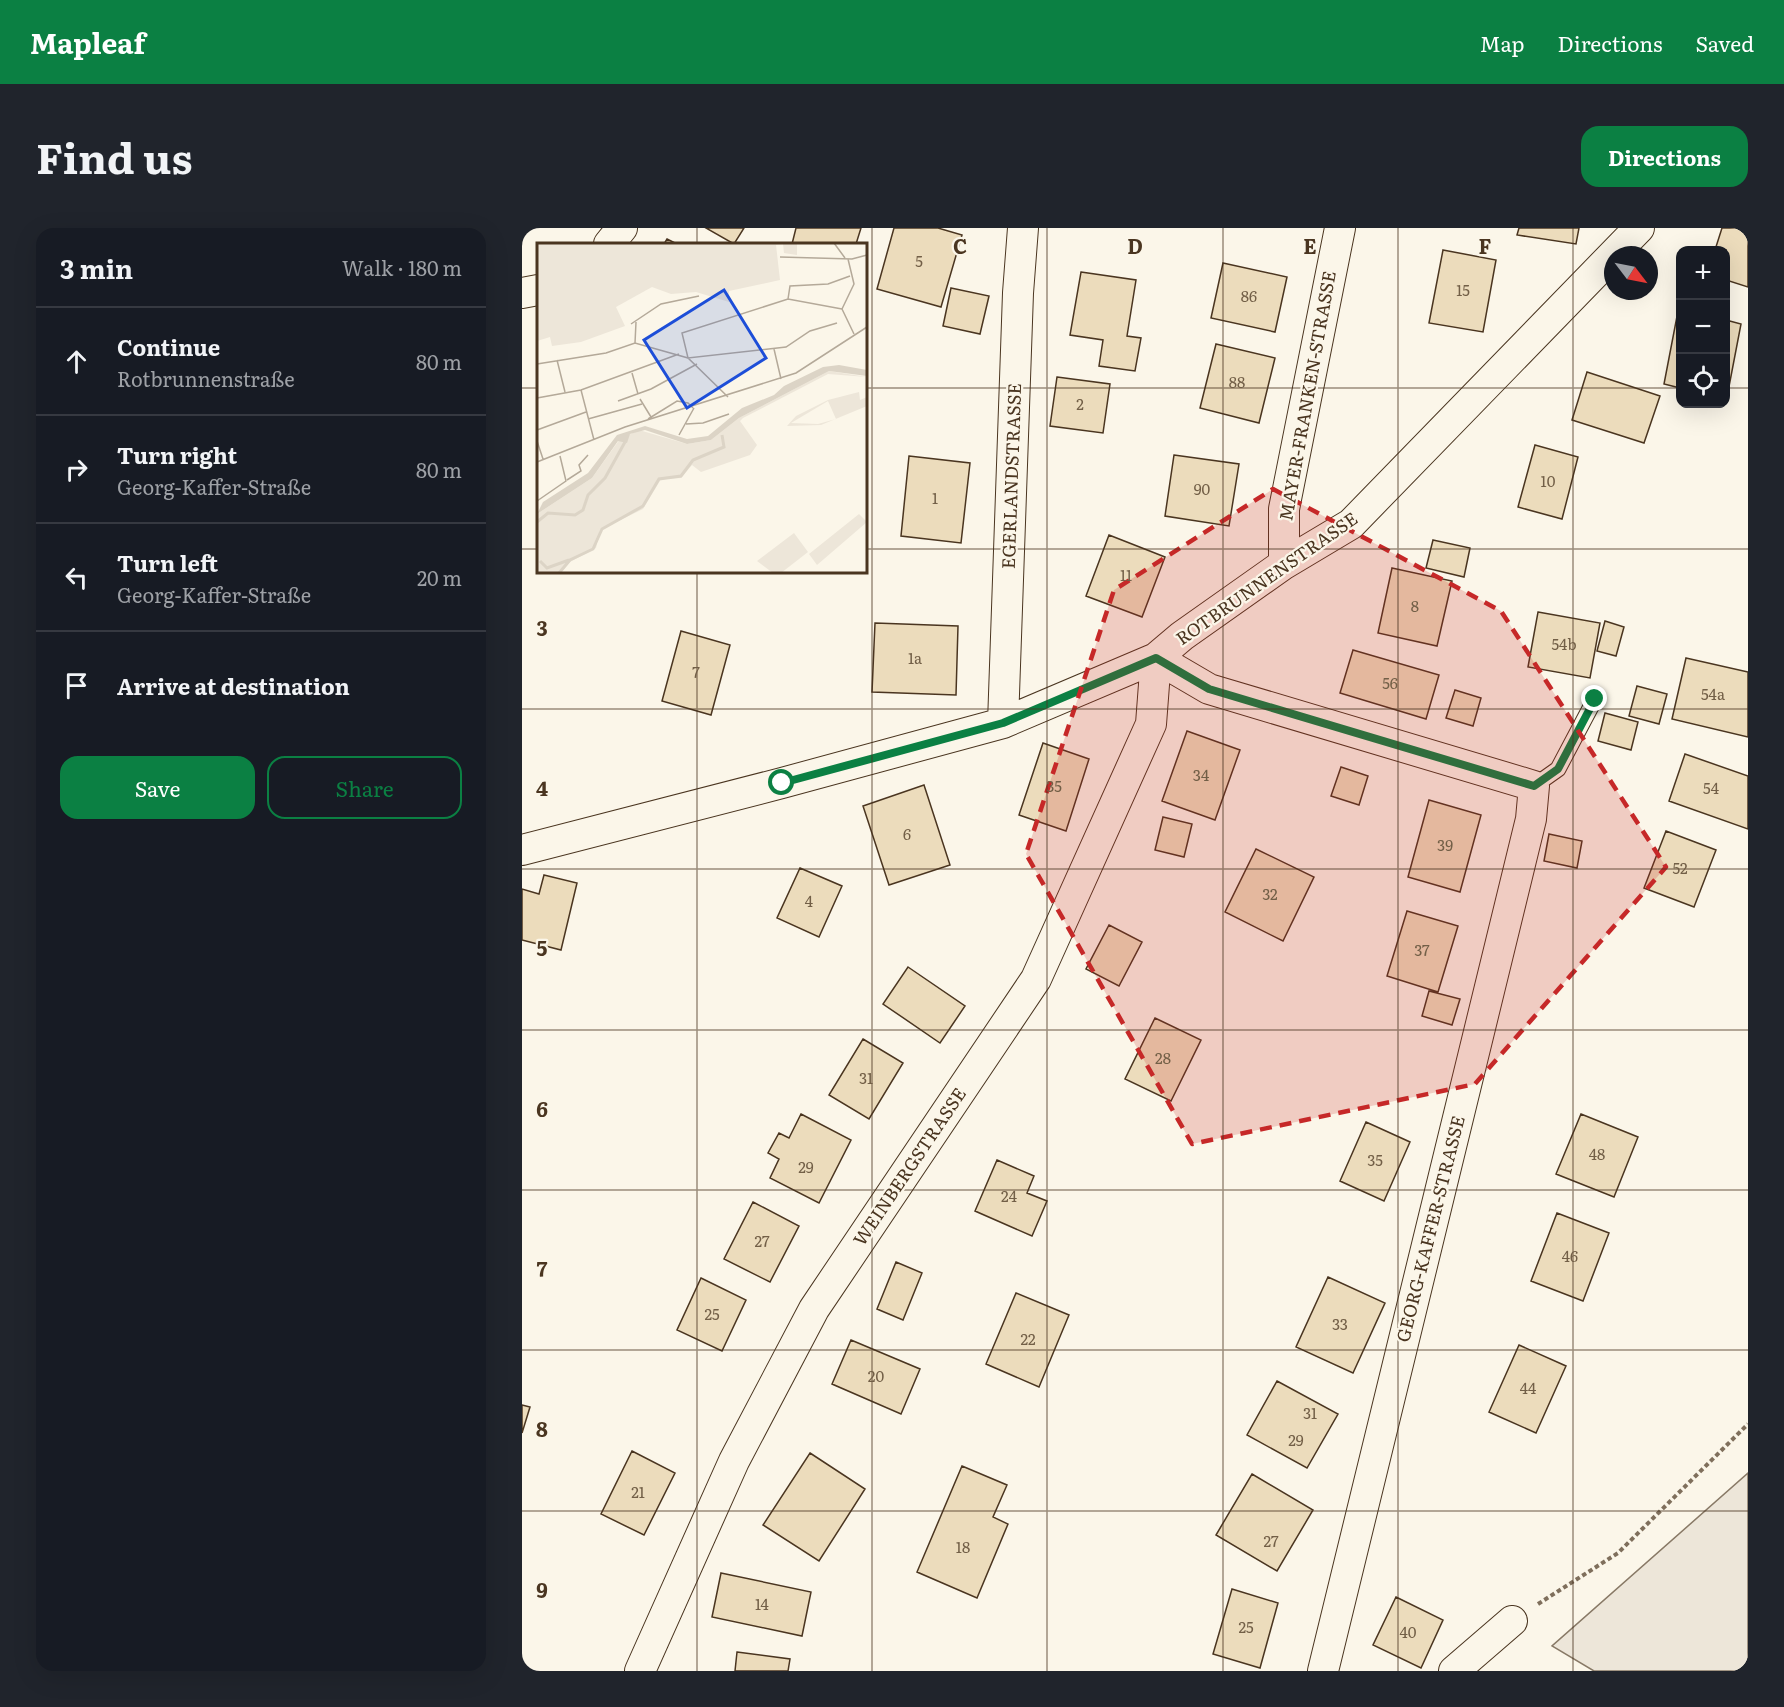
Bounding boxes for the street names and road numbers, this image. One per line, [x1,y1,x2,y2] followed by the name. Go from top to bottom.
[1271,269,1342,523] street label: MAYER-FRANKEN-STRASSE
[994,383,1027,569] street label: EGERLANDSTRASSE
[1170,505,1363,651] street label: ROTBRUNNENSTRASSE
[846,1082,972,1251] street label: WEINBERGSTRASSE
[1388,1113,1471,1345] street label: GEORG-KAFFER-STRASSE

